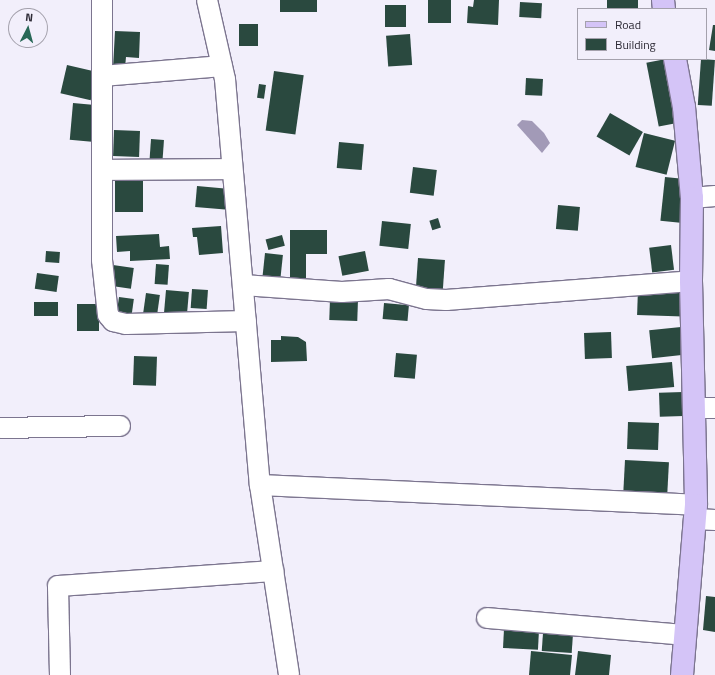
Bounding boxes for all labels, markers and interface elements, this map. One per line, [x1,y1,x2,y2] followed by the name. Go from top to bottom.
[8,8,48,48] north arrow
[577,8,707,60] legend
[25,9,34,25] text: N
[615,15,641,34] text: Road
[615,35,656,54] text: Building

